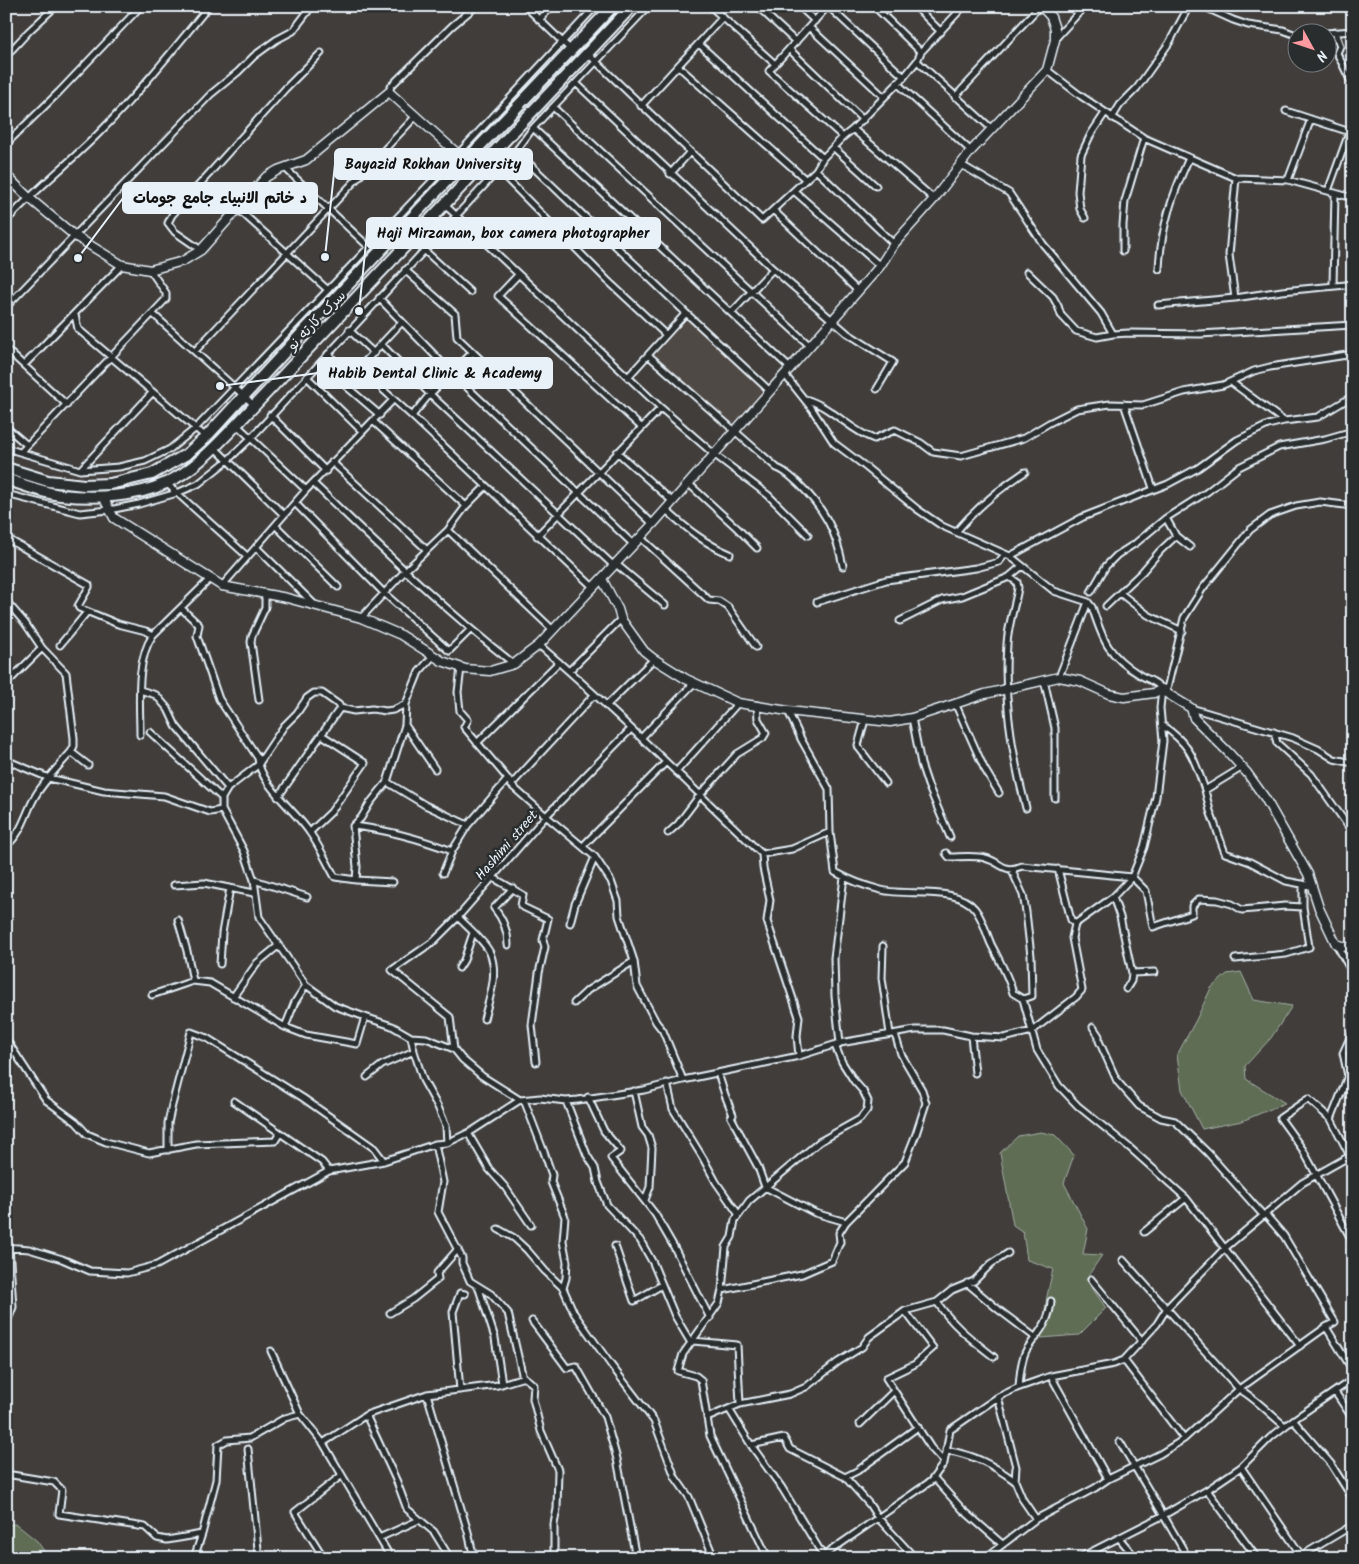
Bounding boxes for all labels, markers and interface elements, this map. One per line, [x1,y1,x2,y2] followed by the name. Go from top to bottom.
[1286,22,1336,72] north arrow
[1310,45,1332,66] text: N
[335,149,532,179] callout: Bayazid Rokhan University
[345,153,521,177] text: Bayazid Rokhan University
[123,183,317,213] callout: د خاتم الانبیاء جامع جومات
[133,187,307,211] text: د خاتم الانبیاء جامع جومات
[367,218,660,248] callout: Haji Mirzaman, box camera photographer
[377,222,650,246] text: Haji Mirzaman, box camera photographer
[282,286,351,357] street label: سرک کارته نو
[318,358,552,388] callout: Habib Dental Clinic & Academy
[328,362,542,386] text: Habib Dental Clinic & Academy
[470,805,544,886] street label: Hashimi street

